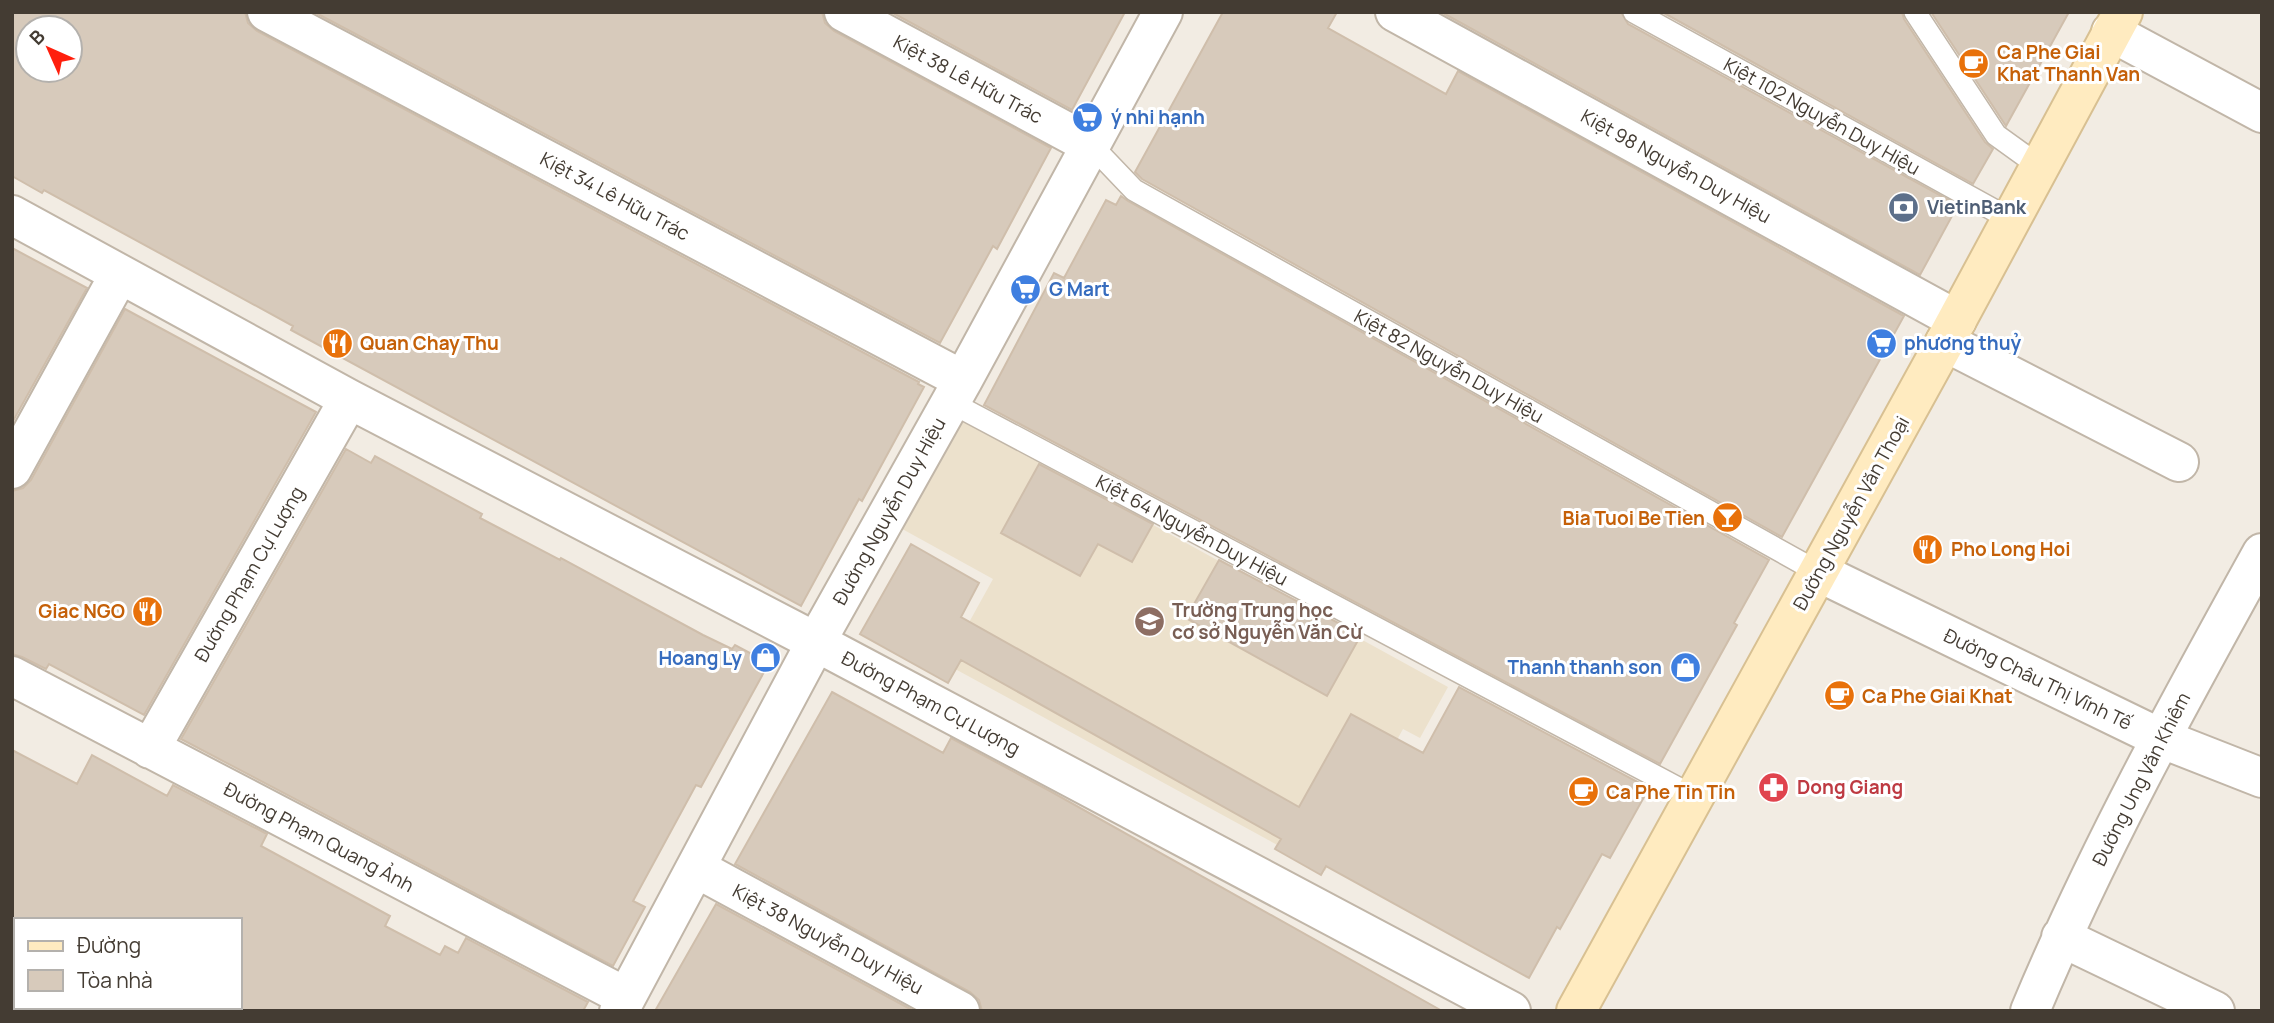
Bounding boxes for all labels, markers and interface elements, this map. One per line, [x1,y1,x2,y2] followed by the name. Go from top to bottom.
[14,14,84,84] north arrow
[24,24,50,50] text: B
[889,29,1047,129] street label: Kiệt 38 Lê Hữu Trác
[1997,39,2140,87] place label: Ca Phe Giai Khat Thanh Van
[1957,46,1991,80] cafe icon: Ca Phe Giai Khat Thanh Van
[1719,51,1925,181] street label: Kiệt 102 Nguyễn Duy Hiệu
[1071,100,1105,134] supermarket icon: ý nhi hạnh
[1576,103,1776,229] street label: Kiệt 98 Nguyễn Duy Hiệu
[1111,104,1205,130] place label: ý nhi hạnh
[536,146,694,246] street label: Kiệt 34 Lê Hữu Trác
[1887,190,1921,224] bank icon: VietinBank
[1927,194,2027,220] place label: VietinBank
[1009,272,1043,306] supermarket icon: G Mart
[1049,276,1110,302] place label: G Mart
[1350,303,1548,429] street label: Kiệt 82 Nguyễn Duy Hiệu
[320,326,354,360] restaurant icon: Quan Chay Thu
[1864,326,1898,360] supermarket icon: phương thuỷ
[360,330,499,356] place label: Quan Chay Thu
[1904,330,2022,356] place label: phương thuỷ
[1787,411,1915,615] street label: Đường Nguyễn Văn Thoại
[827,413,951,609] street label: Đường Nguyễn Duy Hiệu
[1092,468,1292,592] street label: Kiệt 64 Nguyễn Duy Hiệu
[188,482,310,666] street label: Đường Phạm Cự Lượng
[1711,501,1745,535] bar icon: Bia Tuoi Be Tien
[1562,505,1705,531] place label: Bia Tuoi Be Tien
[1911,532,1945,566] restaurant icon: Pho Long Hoi
[1951,536,2071,562] place label: Pho Long Hoi
[131,594,165,628] restaurant icon: Giac NGO
[1172,597,1363,645] place label: Trường Trung học cơ sở Nguyễn Văn Cừ
[38,598,125,624] place label: Giac NGO
[1132,604,1166,638] school or university icon: Trường Trung học cơ sở Nguyễn Văn Cừ
[1940,622,2136,736] street label: Đường Châu Thị Vĩnh Tế
[748,641,782,675] shop icon: Hoang Ly
[658,645,742,671] place label: Hoang Ly
[837,645,1025,761] street label: Đường Phạm Cự Lượng
[1668,650,1702,684] shop icon: Thanh thanh son
[1508,654,1662,680] place label: Thanh thanh son
[1822,679,1856,713] cafe icon: Ca Phe Giai Khat
[1862,683,2013,709] place label: Ca Phe Giai Khat
[2086,688,2196,870] street label: Đường Ung Văn Khiêm
[1757,770,1791,804] pharmacy icon: Dong Giang
[1797,774,1903,800] place label: Dong Giang
[1566,775,1600,809] cafe icon: Ca Phe Tin Tin
[219,776,419,898] street label: Đường Phạm Quang Ảnh
[1606,779,1735,805] place label: Ca Phe Tin Tin
[728,878,928,1000] street label: Kiệt 38 Nguyễn Duy Hiệu
[14,918,242,1009] legend
[77,931,141,959] text: Đường
[77,966,153,994] text: Tòa nhà

